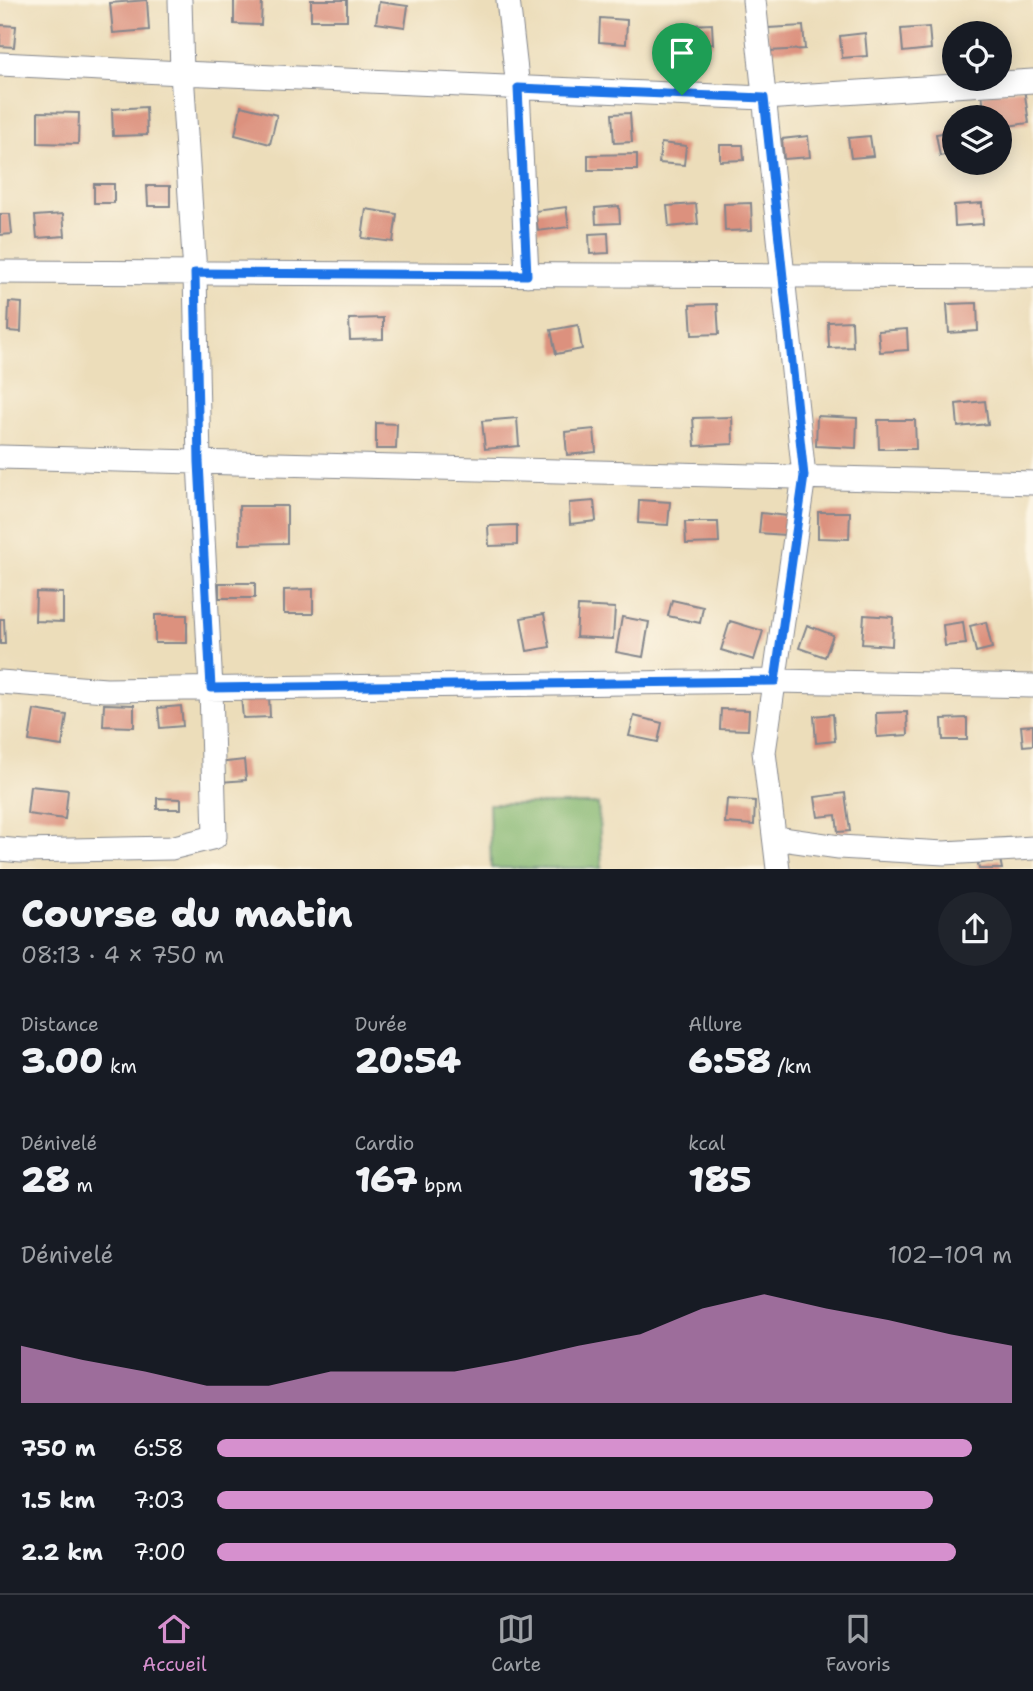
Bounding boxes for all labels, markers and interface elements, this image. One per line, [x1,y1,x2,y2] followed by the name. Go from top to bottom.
[942,21,1012,175] map controls
[942,21,1012,91] button: locate
[652,23,712,95] pin
[663,34,701,72] icon: arrive
[942,105,1012,175] button: layers
[21,888,353,939] text: Course du matin
[938,892,1012,966] button: share
[21,940,224,970] text: 08:13 · 4 × 750 m
[21,1012,99,1037] text: Distance
[355,1012,407,1037] text: Durée
[688,1012,743,1037] text: Allure
[21,1037,103,1084] text: 3.00
[355,1037,461,1084] text: 20:54
[688,1037,771,1084] text: 6:58
[103,1054,137,1079] text: km
[771,1054,811,1079] text: /km
[21,1131,97,1156] text: Dénivelé
[355,1131,414,1156] text: Cardio
[688,1131,725,1156] text: kcal
[21,1156,70,1203] text: 28
[355,1156,418,1203] text: 167
[688,1156,751,1203] text: 185
[70,1173,93,1198] text: m
[418,1173,462,1198] text: bpm
[21,1240,113,1270] text: Dénivelé
[888,1240,1012,1270] text: 102–109 m
[21,1433,96,1463] text: 750 m
[133,1433,184,1463] text: 6:58
[21,1485,95,1515] text: 1.5 km
[133,1485,185,1515] text: 7:03
[21,1537,103,1567] text: 2.2 km
[133,1537,186,1567] text: 7:00
[142,1610,207,1677] tab: Accueil
[491,1610,541,1677] tab: Carte
[826,1610,891,1677] tab: Favoris

